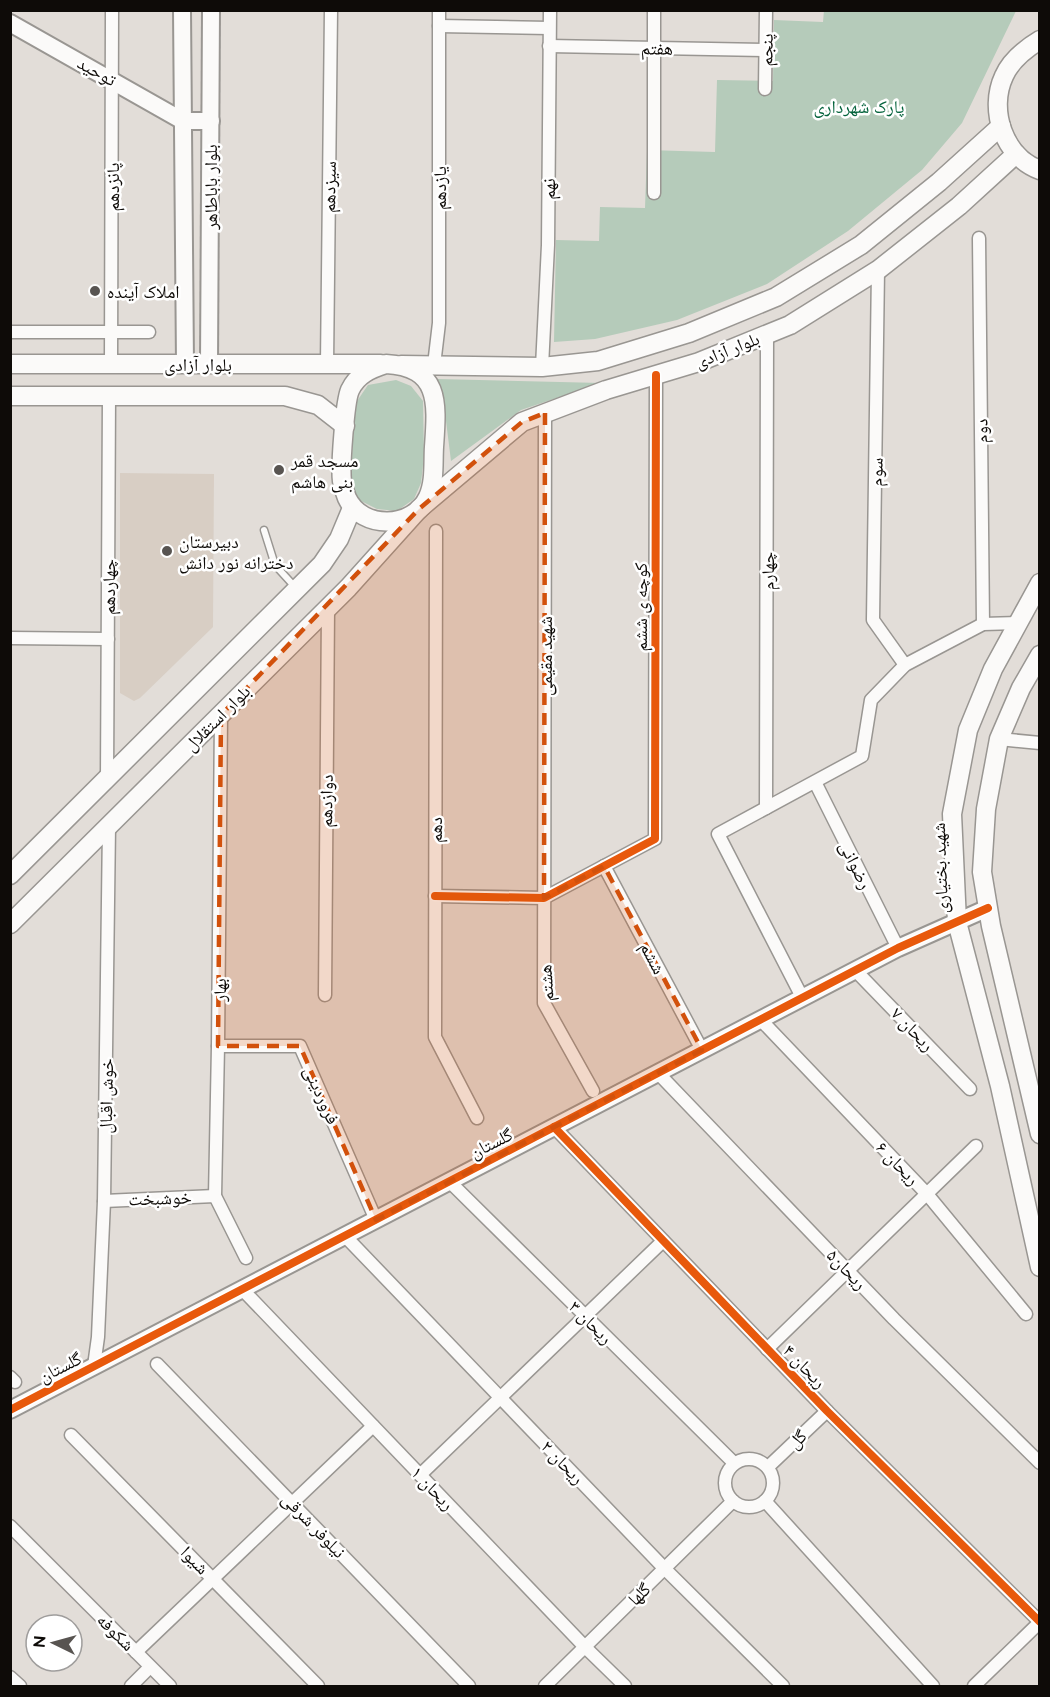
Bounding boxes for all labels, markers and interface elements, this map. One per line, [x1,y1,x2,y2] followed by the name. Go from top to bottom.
[755,33,779,67] street label: پنجم
[641,37,673,61] street label: هفتم
[74,52,120,90] street label: توحید
[813,96,905,118] park label: پارک شهرداری
[200,144,221,231] street label: بلوار باباطاهر
[318,161,342,213] street label: سیزدهم
[102,162,125,212] street label: پانزدهم
[429,166,452,210] street label: یازدهم
[538,178,561,200] street label: نهم
[107,281,180,302] place label: املاک آینده
[88,284,102,298] marker: املاک آینده
[692,328,763,373] street label: بلوار آزادی
[164,354,232,376] street label: بلوار آزادی
[970,418,994,444] street label: دوم
[290,450,359,494] place label: مسجد قمر بنی هاشم
[865,457,889,487] street label: سوم
[272,463,286,477] marker: مسجد قمر بنی هاشم
[179,531,294,574] place label: دبیرستان دخترانه نور دانش
[160,544,174,558] marker: دبیرستان دخترانه نور دانش
[757,552,780,590] street label: چهارم
[98,559,121,615] street label: چهاردهم
[630,562,653,652] street label: کوچه ی ششم
[535,616,557,696] street label: شهید مقیمی
[180,681,255,756] street label: بلوار استقلال
[315,774,339,828] street label: دوازدهم
[425,817,448,843] street label: دهم
[928,822,953,914] street label: شهید بختیاری
[834,837,877,893] street label: رضوانی
[634,938,670,979] street label: ششم
[534,964,560,1002] street label: هشتم
[209,978,230,1003] street label: بهار
[886,1003,939,1056] street label: ریحان ۷
[95,1058,118,1134] street label: خوش اقبال
[299,1063,344,1128] street label: فروردینی
[466,1123,517,1164] street label: گلستان
[871,1137,924,1190] street label: ریحان ۶
[128,1186,192,1210] street label: خوشبخت
[822,1244,871,1294] street label: ریحان۵
[564,1296,617,1349] street label: ریحان ۳
[778,1340,831,1393] street label: ریحان ۴
[35,1347,86,1388] street label: گلستان
[783,1425,812,1454] street label: گل
[536,1436,589,1489] street label: ریحان ۲
[406,1462,459,1515] street label: ریحان ۱
[277,1488,350,1563] street label: نیلوفر شرقی
[176,1542,213,1579] street label: شیوا
[623,1578,655,1610] street label: گلها
[93,1609,139,1655] street label: شکوفه
[24,1613,84,1673] north arrow
[30,1635,50,1649] text: N

